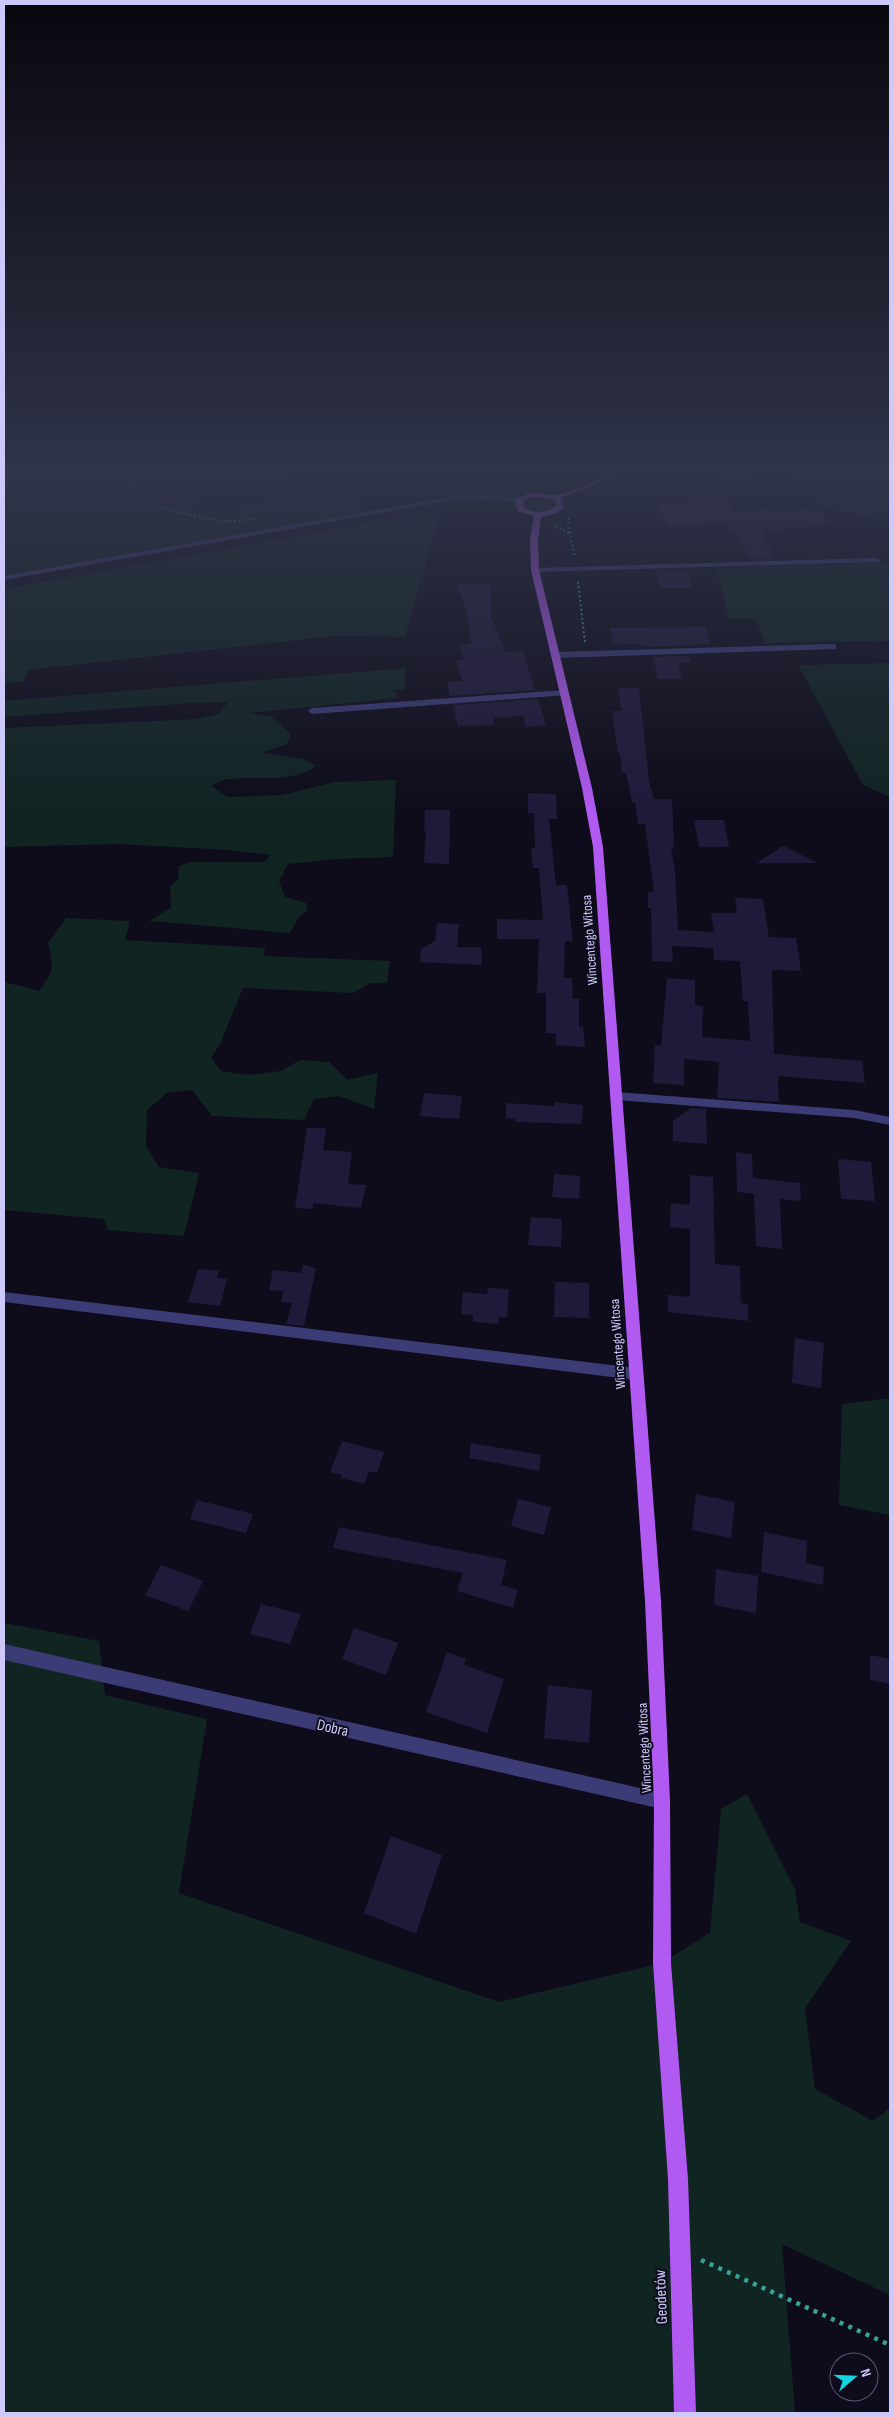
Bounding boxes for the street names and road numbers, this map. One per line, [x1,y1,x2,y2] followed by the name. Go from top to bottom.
[578,894,601,986] street label: Wincentego Witosa
[606,1298,629,1390] street label: Wincentego Witosa
[634,1702,655,1794] street label: Wincentego Witosa
[315,1716,350,1741] street label: Dobra
[651,2269,672,2324] street label: Geodetów

